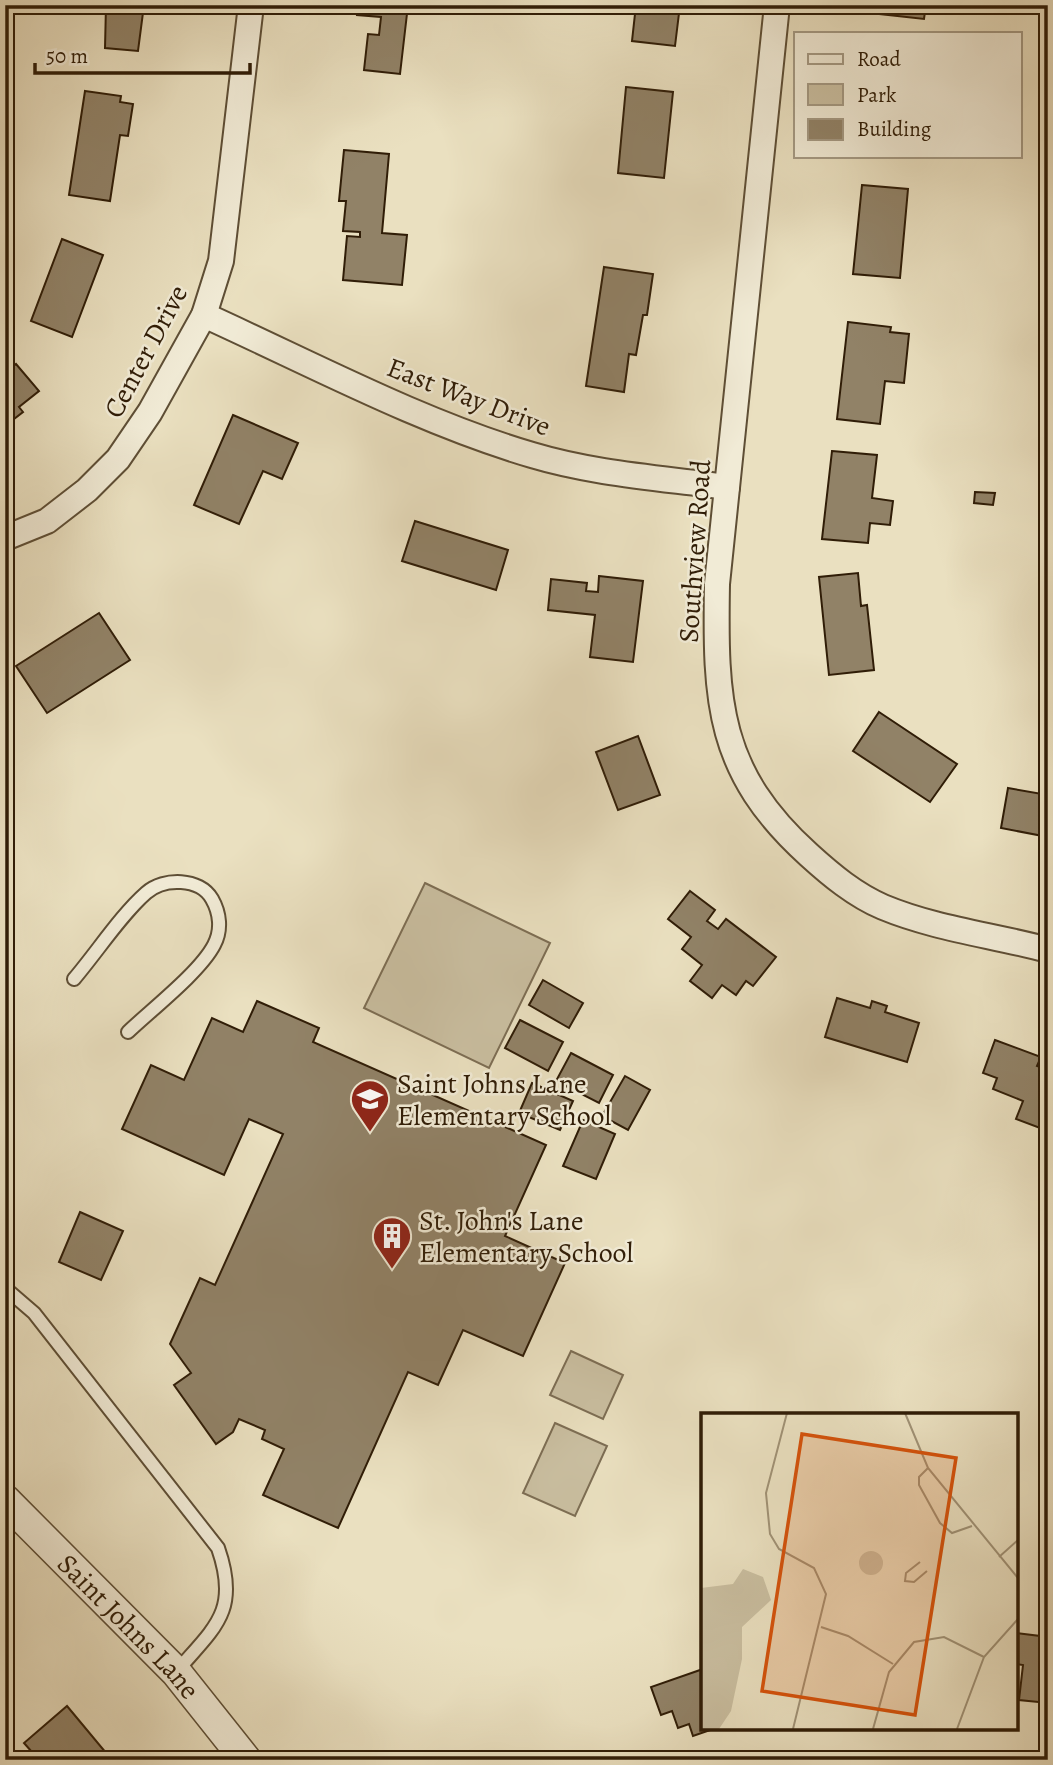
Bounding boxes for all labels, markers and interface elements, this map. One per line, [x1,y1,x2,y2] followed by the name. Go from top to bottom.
[35,32,250,76] scale bar
[794,32,1021,158] legend
[46,42,88,70] text: 50 m
[857,45,901,73] text: Road
[857,81,897,109] text: Park
[857,115,932,143] text: Building
[95,278,197,425] street label: Center Drive
[381,348,556,446] street label: East Way Drive
[670,457,720,644] street label: Southview Road
[397,1065,612,1135] place label: Saint Johns Lane Elementary School
[349,1078,391,1133] school or university icon: Saint Johns Lane Elementary School
[419,1202,634,1272] place label: St. John's Lane Elementary School
[371,1215,413,1270] building icon: St. John's Lane Elementary School
[701,1413,1018,1730] inset map
[49,1546,208,1707] street label: Saint Johns Lane

